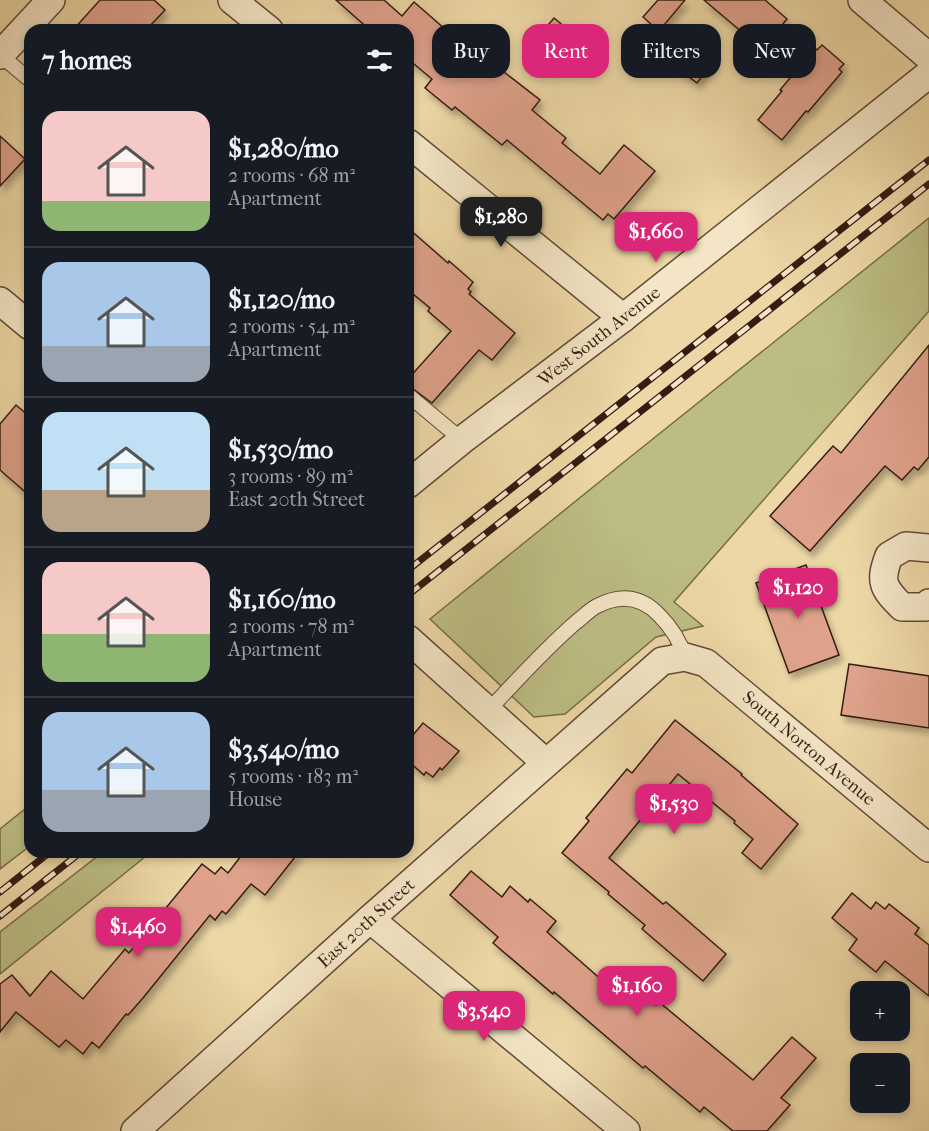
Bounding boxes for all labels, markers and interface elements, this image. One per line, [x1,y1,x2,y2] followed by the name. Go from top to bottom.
[432,24,510,78] chip: Buy
[522,24,609,78] chip: Rent
[621,24,721,78] chip: Filters
[733,24,816,78] chip: New
[363,44,396,77] icon: filters
[42,45,132,76] text: 7 homes
[228,133,339,164] text: $1,280/mo
[90,135,162,207] icon: home
[228,164,355,187] text: 2 rooms · 68 m²
[228,187,322,210] text: Apartment
[452,197,550,248] pin: $1,280
[474,205,528,228] text: $1,280
[607,212,705,263] pin: $1,660
[629,220,683,243] text: $1,660
[533,282,665,391] street label: West South Avenue
[228,284,335,315] text: $1,120/mo
[90,286,162,358] icon: home
[228,315,355,338] text: 2 rooms · 54 m²
[228,338,322,361] text: Apartment
[228,434,333,465] text: $1,530/mo
[90,436,162,508] icon: home
[228,465,353,488] text: 3 rooms · 89 m²
[228,488,365,511] text: East 20th Street
[749,568,847,619] pin: $1,120
[773,576,823,599] text: $1,120
[228,584,336,615] text: $1,160/mo
[90,586,162,658] icon: home
[228,615,354,638] text: 2 rooms · 78 m²
[228,638,322,661] text: Apartment
[738,687,879,810] street label: South Norton Avenue
[228,734,339,765] text: $3,540/mo
[90,736,162,808] icon: home
[228,765,358,788] text: 5 rooms · 183 m²
[625,784,723,835] pin: $1,530
[228,788,282,811] text: House
[649,792,699,815] text: $1,530
[313,874,420,972] street label: East 20th Street
[89,907,187,958] pin: $1,460
[110,915,166,938] text: $1,460
[588,966,686,1017] pin: $1,160
[611,974,663,997] text: $1,160
[850,981,910,1113] map controls
[850,981,910,1041] button: +
[435,991,533,1042] pin: $3,540
[457,999,511,1022] text: $3,540
[850,1053,910,1113] button: −

